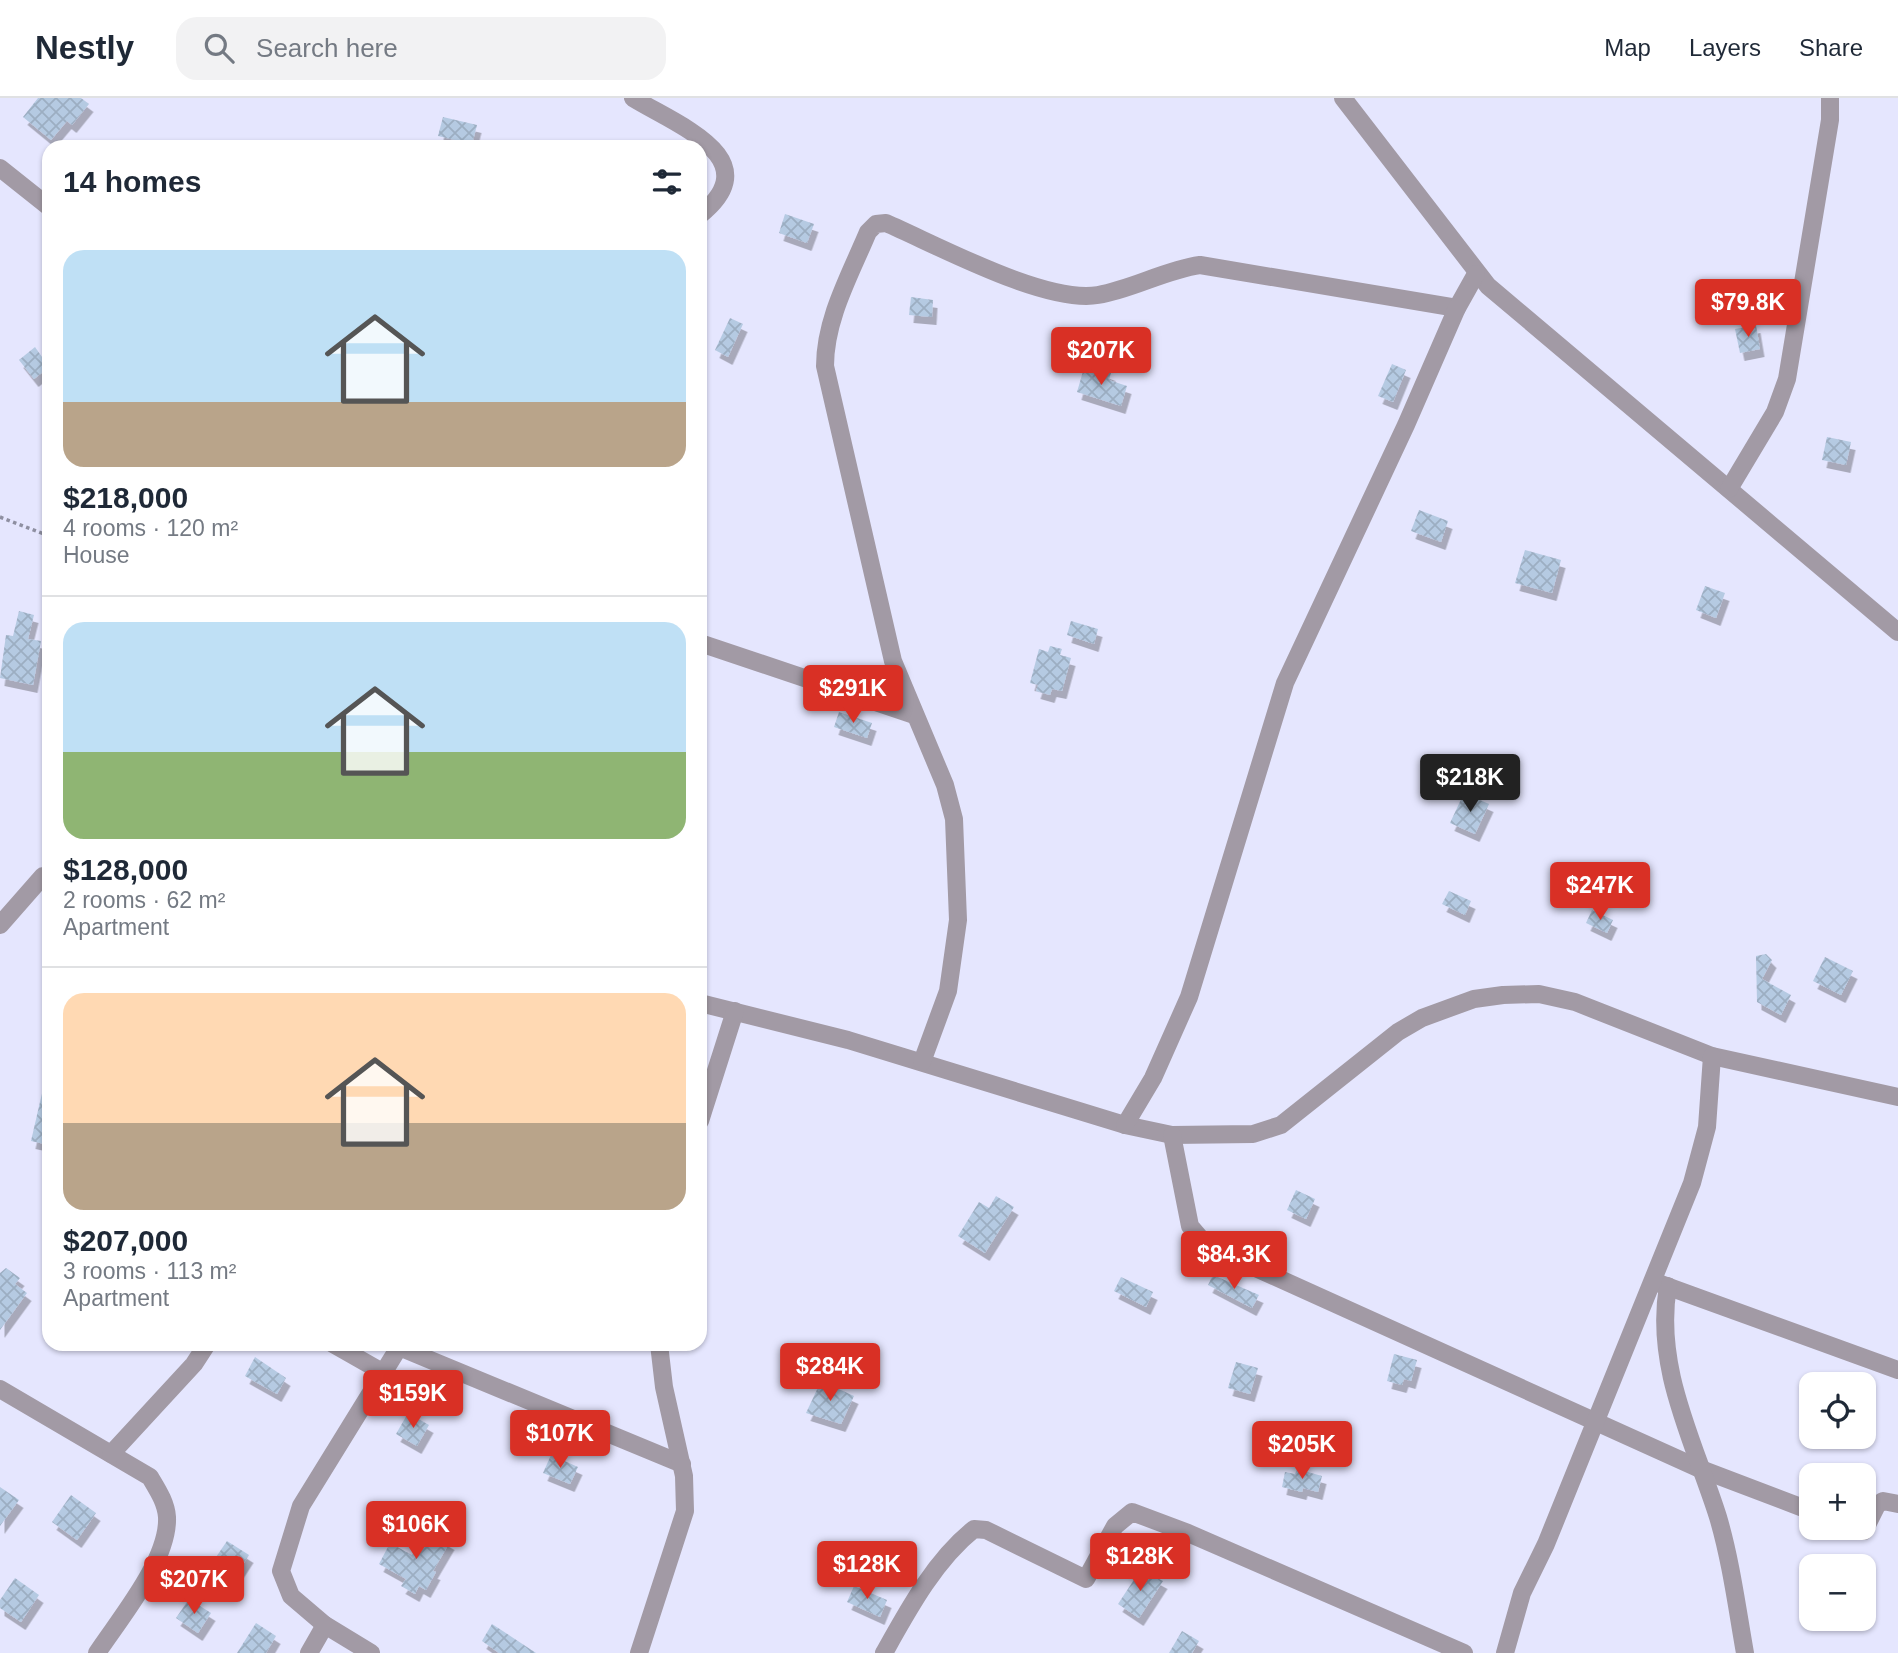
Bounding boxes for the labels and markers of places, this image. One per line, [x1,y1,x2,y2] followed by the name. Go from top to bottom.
[1691,280,1805,339] pin: $79.8K
[1052,328,1150,387] pin: $207K
[804,666,902,725] pin: $291K
[1421,754,1519,814] pin: $218K
[1551,862,1649,922] pin: $247K
[1177,1232,1291,1291] pin: $84.3K
[781,1344,879,1403] pin: $284K
[364,1370,462,1430] pin: $159K
[511,1410,609,1470] pin: $107K
[1253,1422,1351,1481] pin: $205K
[367,1502,465,1561] pin: $106K
[1091,1534,1189,1593] pin: $128K
[818,1542,916,1601] pin: $128K
[145,1556,243,1616] pin: $207K

